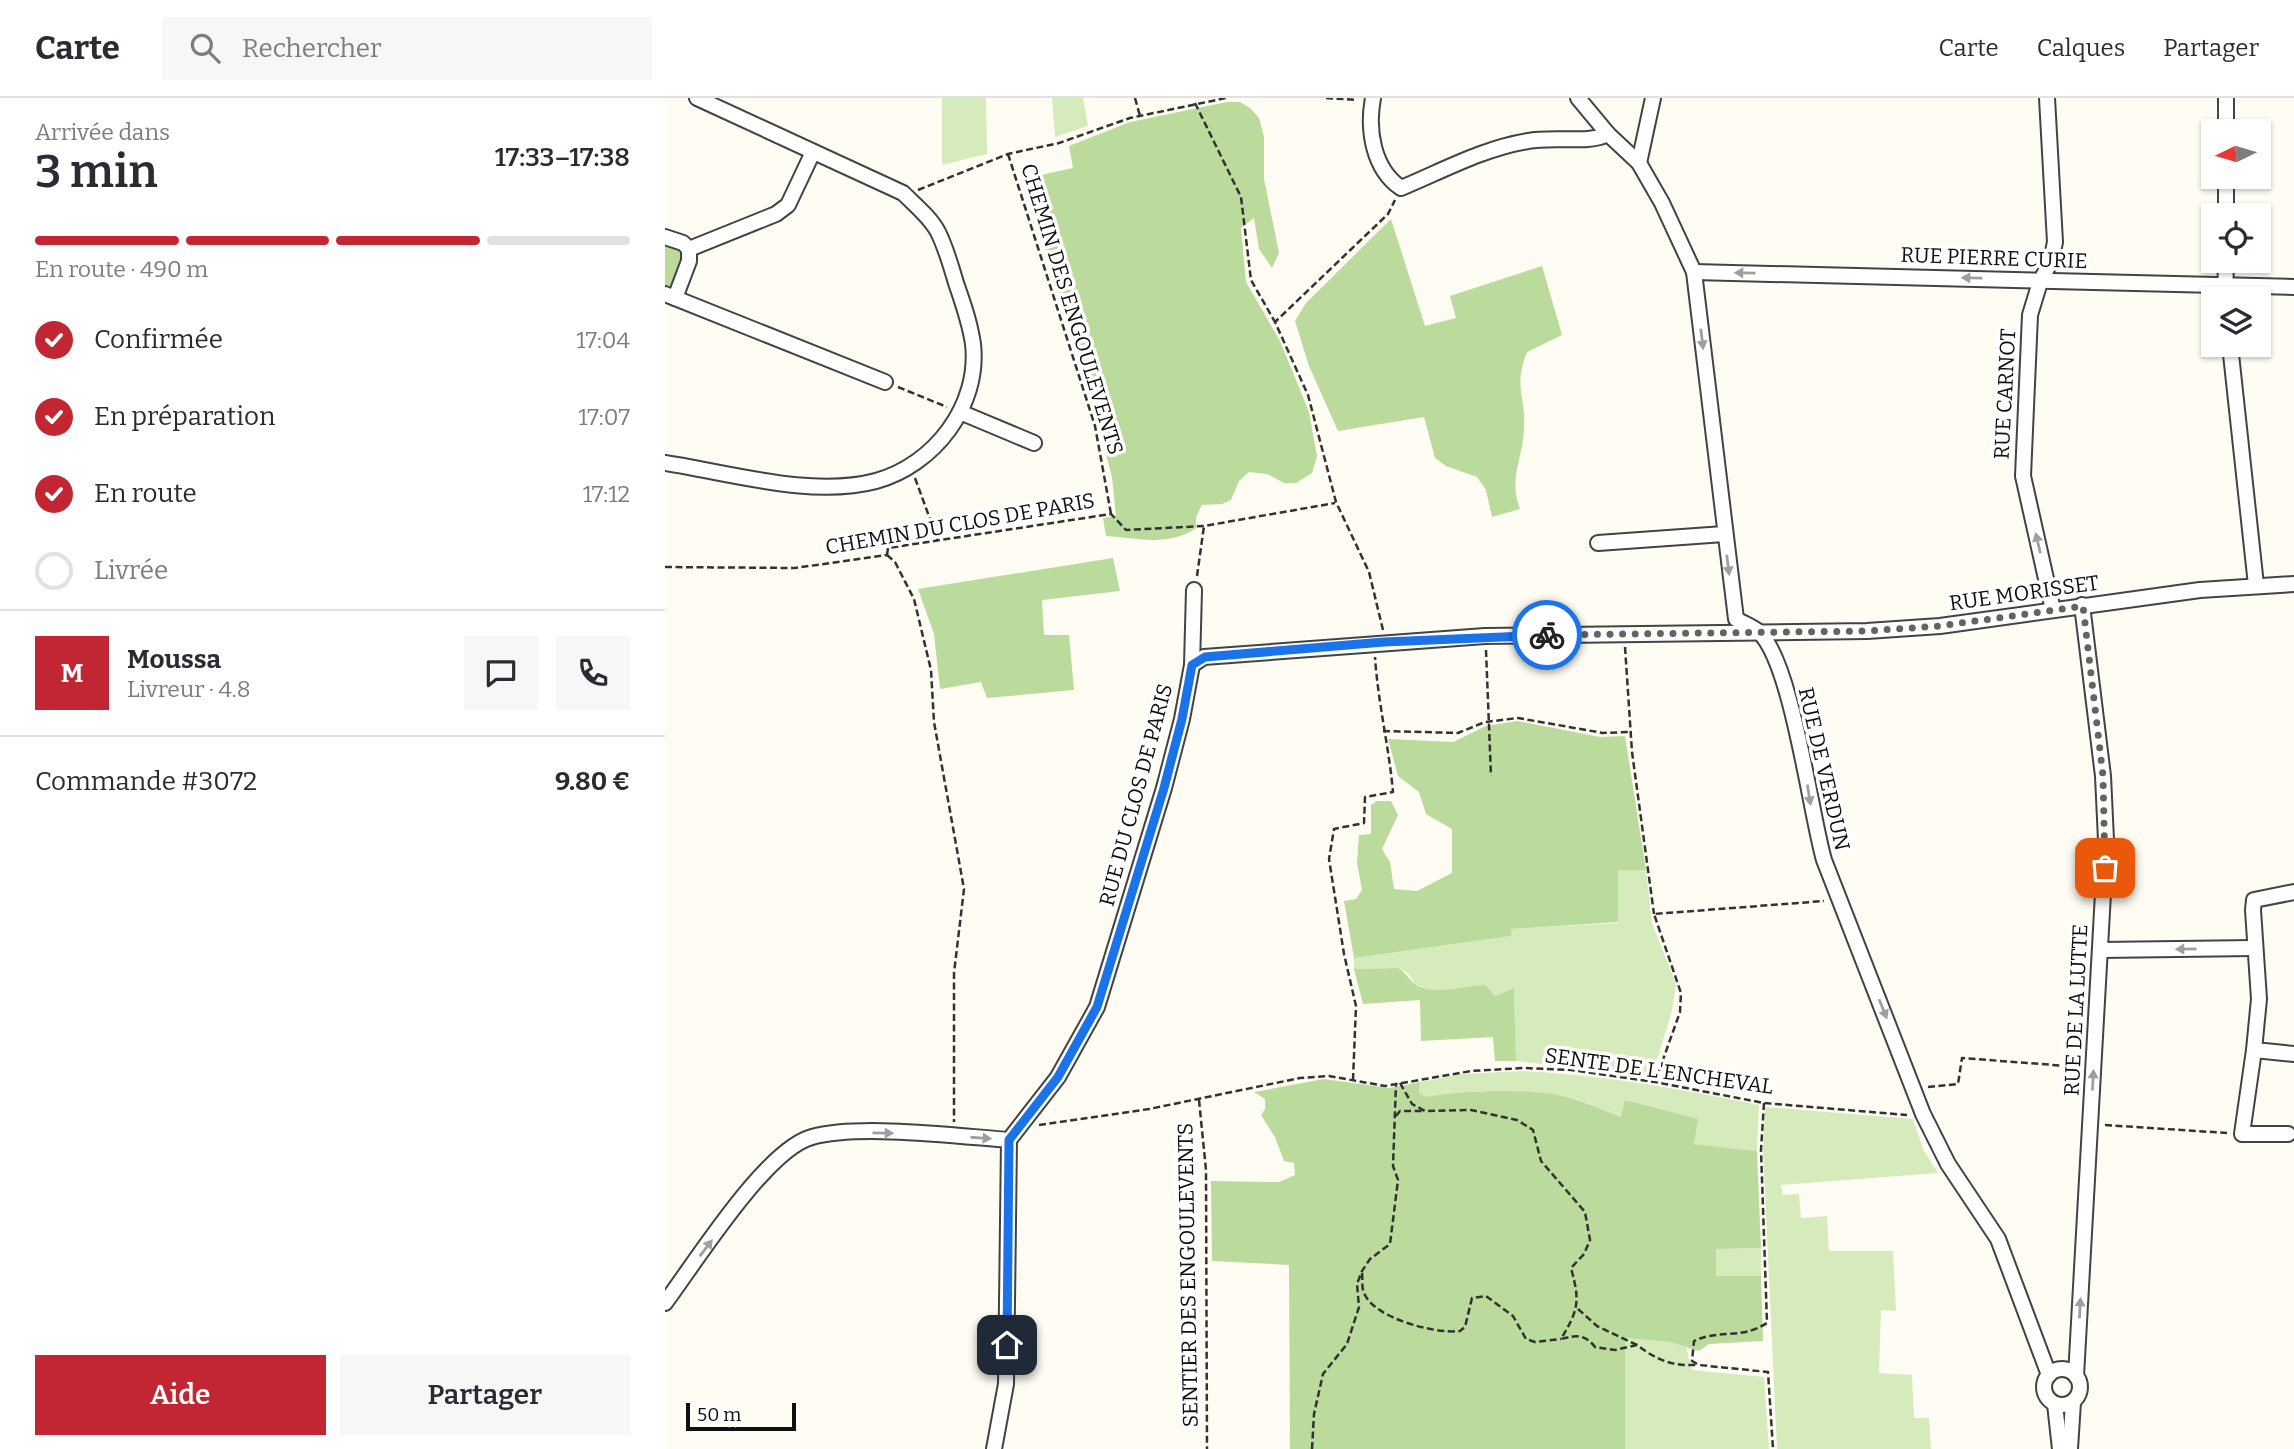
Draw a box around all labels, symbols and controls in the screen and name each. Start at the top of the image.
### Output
search box [162,17,652,80]
text: Carte [35,28,120,68]
icon: search [186,29,224,67]
text: Rechercher [242,33,382,64]
text: Carte [1939,34,1999,62]
text: Calques [2037,34,2125,62]
text: Partager [2163,34,2259,62]
text: Arrivée dans [35,118,170,146]
north arrow [2201,119,2271,189]
map controls [2201,119,2271,357]
text: 17:33–17:38 [495,142,630,173]
text: 3 min [35,144,158,199]
street label: CHEMIN DES ENGOULEVENTS [1015,160,1129,458]
button: locate [2201,203,2271,273]
street label: RUE PIERRE CURIE [1900,242,2088,274]
text: En route · 490 m [35,255,208,283]
one-way arrow [1734,267,1756,279]
one-way arrow [1961,272,1983,284]
button: layers [2201,287,2271,357]
icon: check [35,321,73,359]
text: Confirmée [94,324,223,355]
text: 17:04 [576,326,630,354]
one-way arrow [1697,328,1708,350]
street label: RUE CARNOT [1989,328,2021,460]
icon: check [35,398,73,436]
text: En préparation [94,401,275,432]
text: 17:07 [578,403,630,431]
icon: check [35,475,73,513]
text: En route [94,478,197,509]
text: 17:12 [583,480,630,508]
street label: CHEMIN DU CLOS DE PARIS [823,487,1097,561]
one-way arrow [2032,532,2043,554]
one-way arrow [1723,554,1734,576]
text: Livrée [94,555,168,586]
street label: RUE MORISSET [1948,570,2100,616]
courier [1512,600,1582,670]
icon: bike [1528,616,1566,654]
button: chat [464,636,538,710]
button: phone [556,636,630,710]
text: Moussa [127,644,221,675]
text: M [61,658,83,689]
text: Livreur · 4.8 [127,675,251,703]
street label: RUE DU CLOS DE PARIS [1094,681,1178,909]
street label: RUE DE VERDUN [1793,685,1855,853]
text: Commande #3072 [35,766,257,797]
text: 9.80 € [555,766,630,797]
one-way arrow [1803,784,1814,806]
pin [2075,838,2135,898]
icon: bag [2086,849,2124,887]
street label: RUE DE LA LUTTE [2059,923,2093,1097]
one-way arrow [2175,943,2197,955]
one-way arrow [1877,999,1888,1020]
street label: SENTE DE L'ENCHEVAL [1543,1042,1775,1100]
one-way arrow [2088,1069,2099,1091]
street label: SENTIER DES ENGOULEVENTS [1172,1122,1204,1428]
one-way arrow [872,1128,894,1139]
one-way arrow [971,1132,993,1143]
one-way arrow [699,1239,713,1258]
one-way arrow [2075,1296,2086,1318]
pin [977,1315,1037,1375]
icon: home [988,1326,1026,1364]
button: Aide [35,1355,326,1435]
button: Partager [340,1355,630,1435]
scale bar [686,1400,796,1432]
text: 50 m [697,1403,741,1426]

